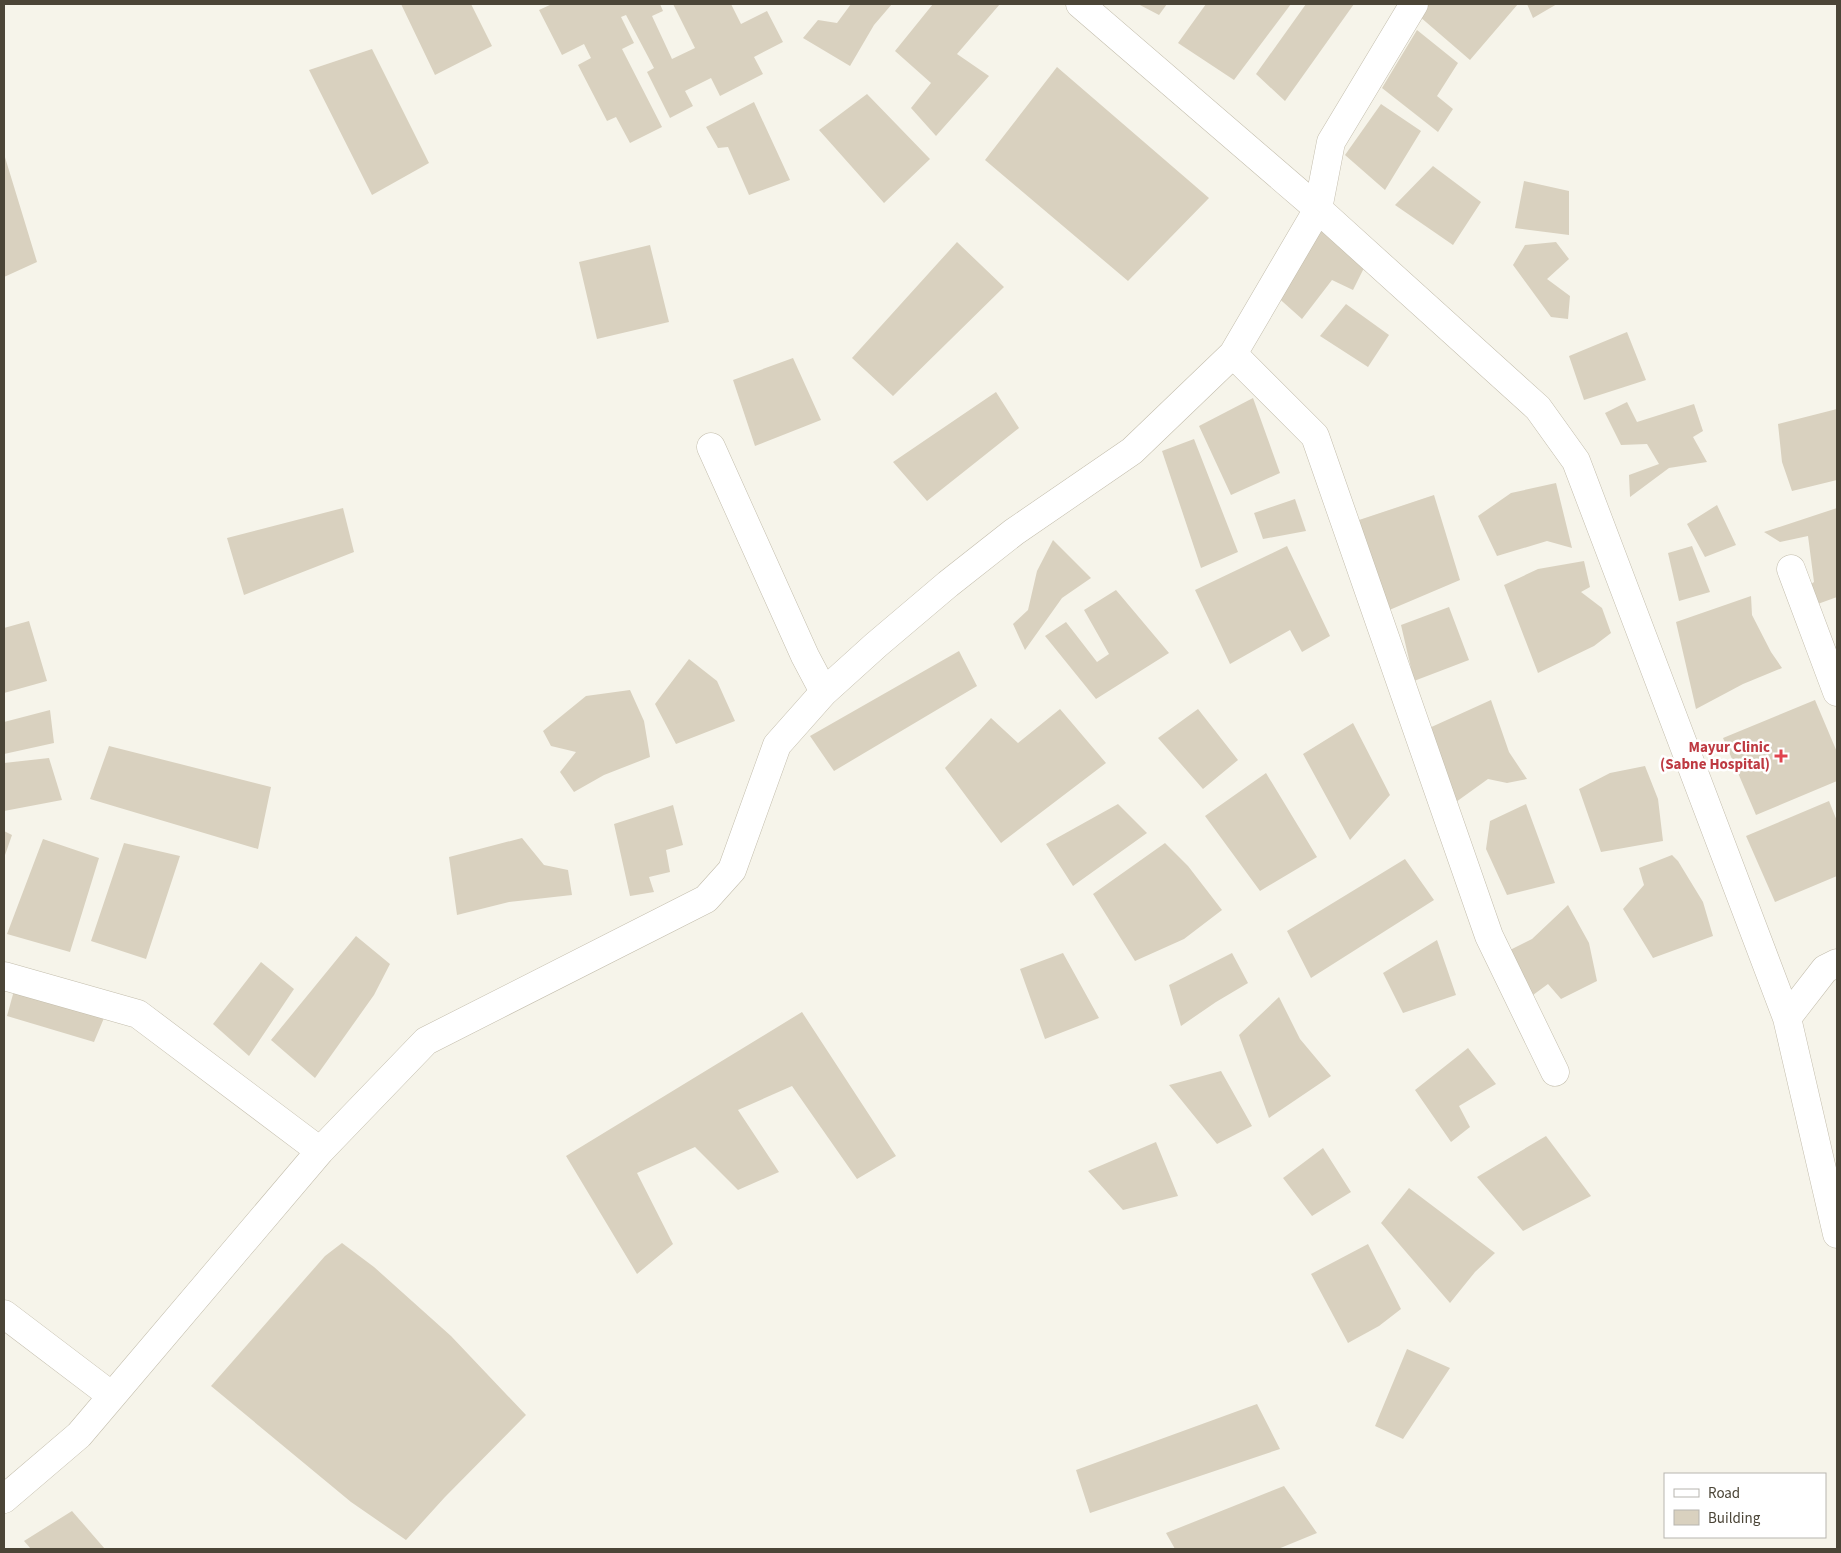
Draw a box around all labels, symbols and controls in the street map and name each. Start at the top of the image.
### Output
place label: Mayur Clinic (Sabne Hospital) [1660,737,1770,775]
marker: Mayur Clinic (Sabne Hospital) [1774,749,1788,763]
legend [1664,1473,1826,1538]
text: Road [1708,1483,1740,1504]
text: Building [1708,1508,1761,1529]

